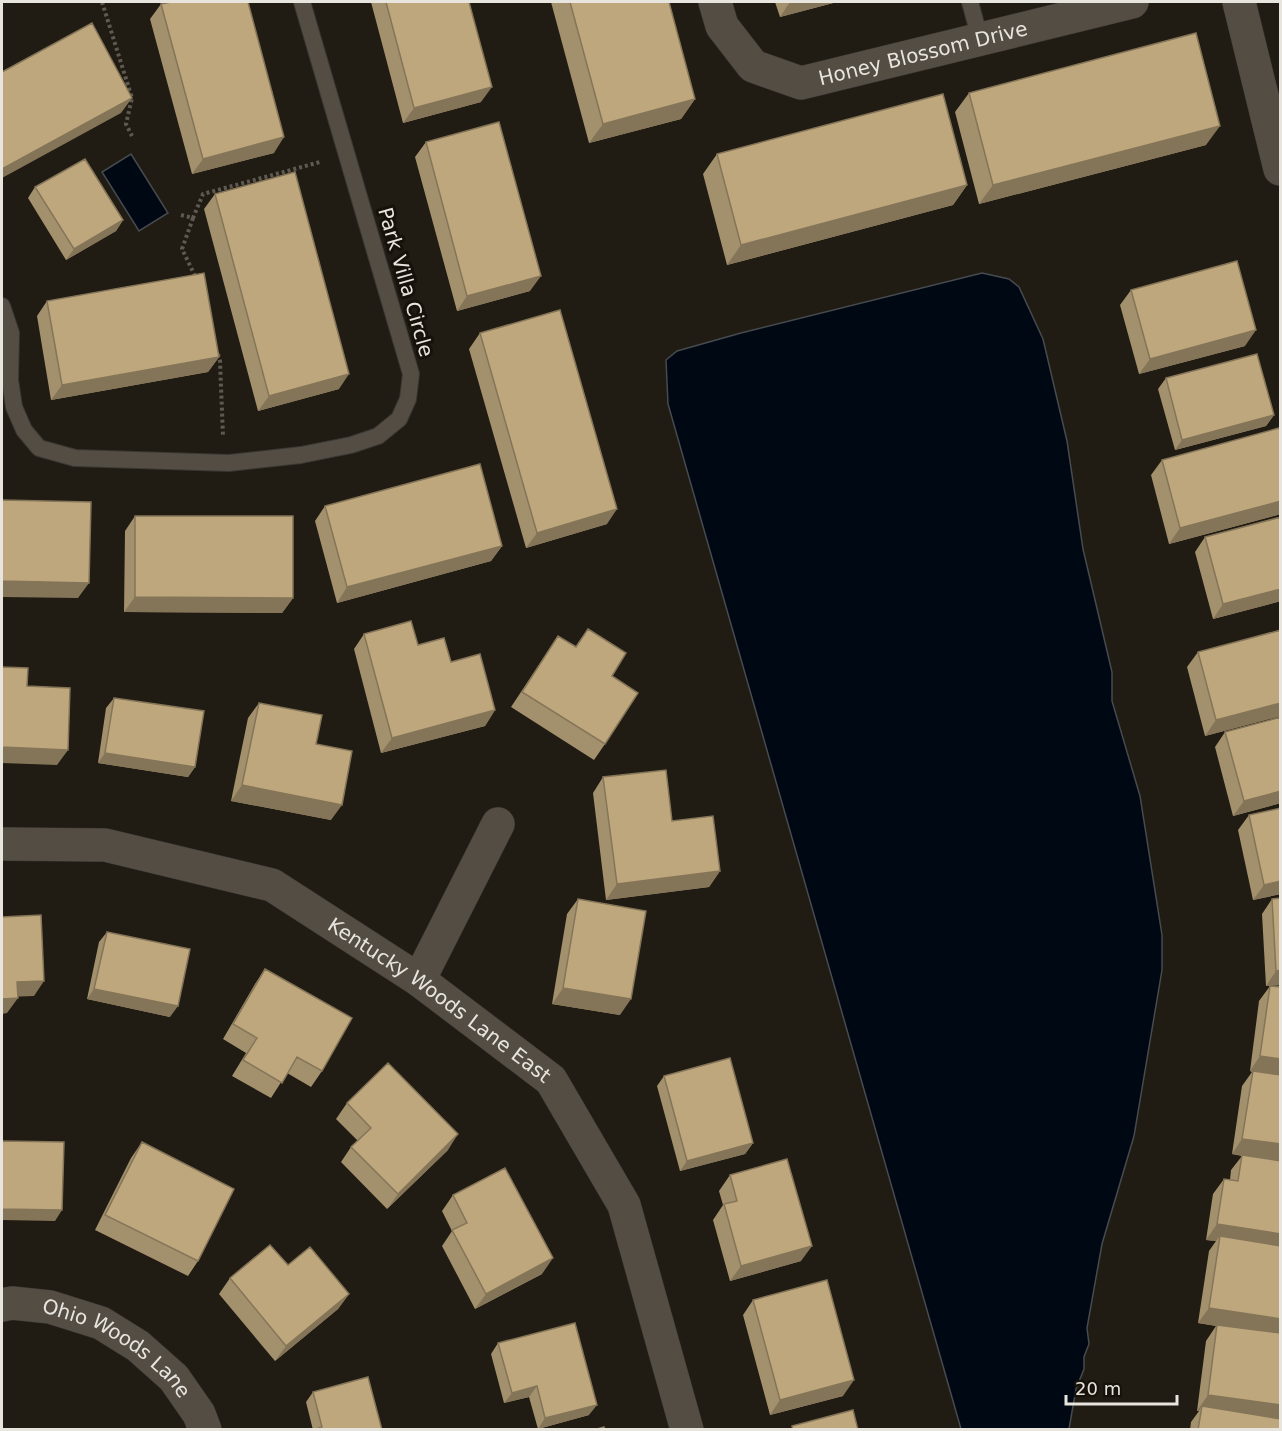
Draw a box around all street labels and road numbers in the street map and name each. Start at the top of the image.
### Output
street label: Honey Blossom Drive [816,16,1030,90]
street label: Park Villa Circle [373,205,439,359]
street label: Kentucky Woods Lane East [324,912,556,1088]
street label: Ohio Woods Lane [40,1293,196,1402]

